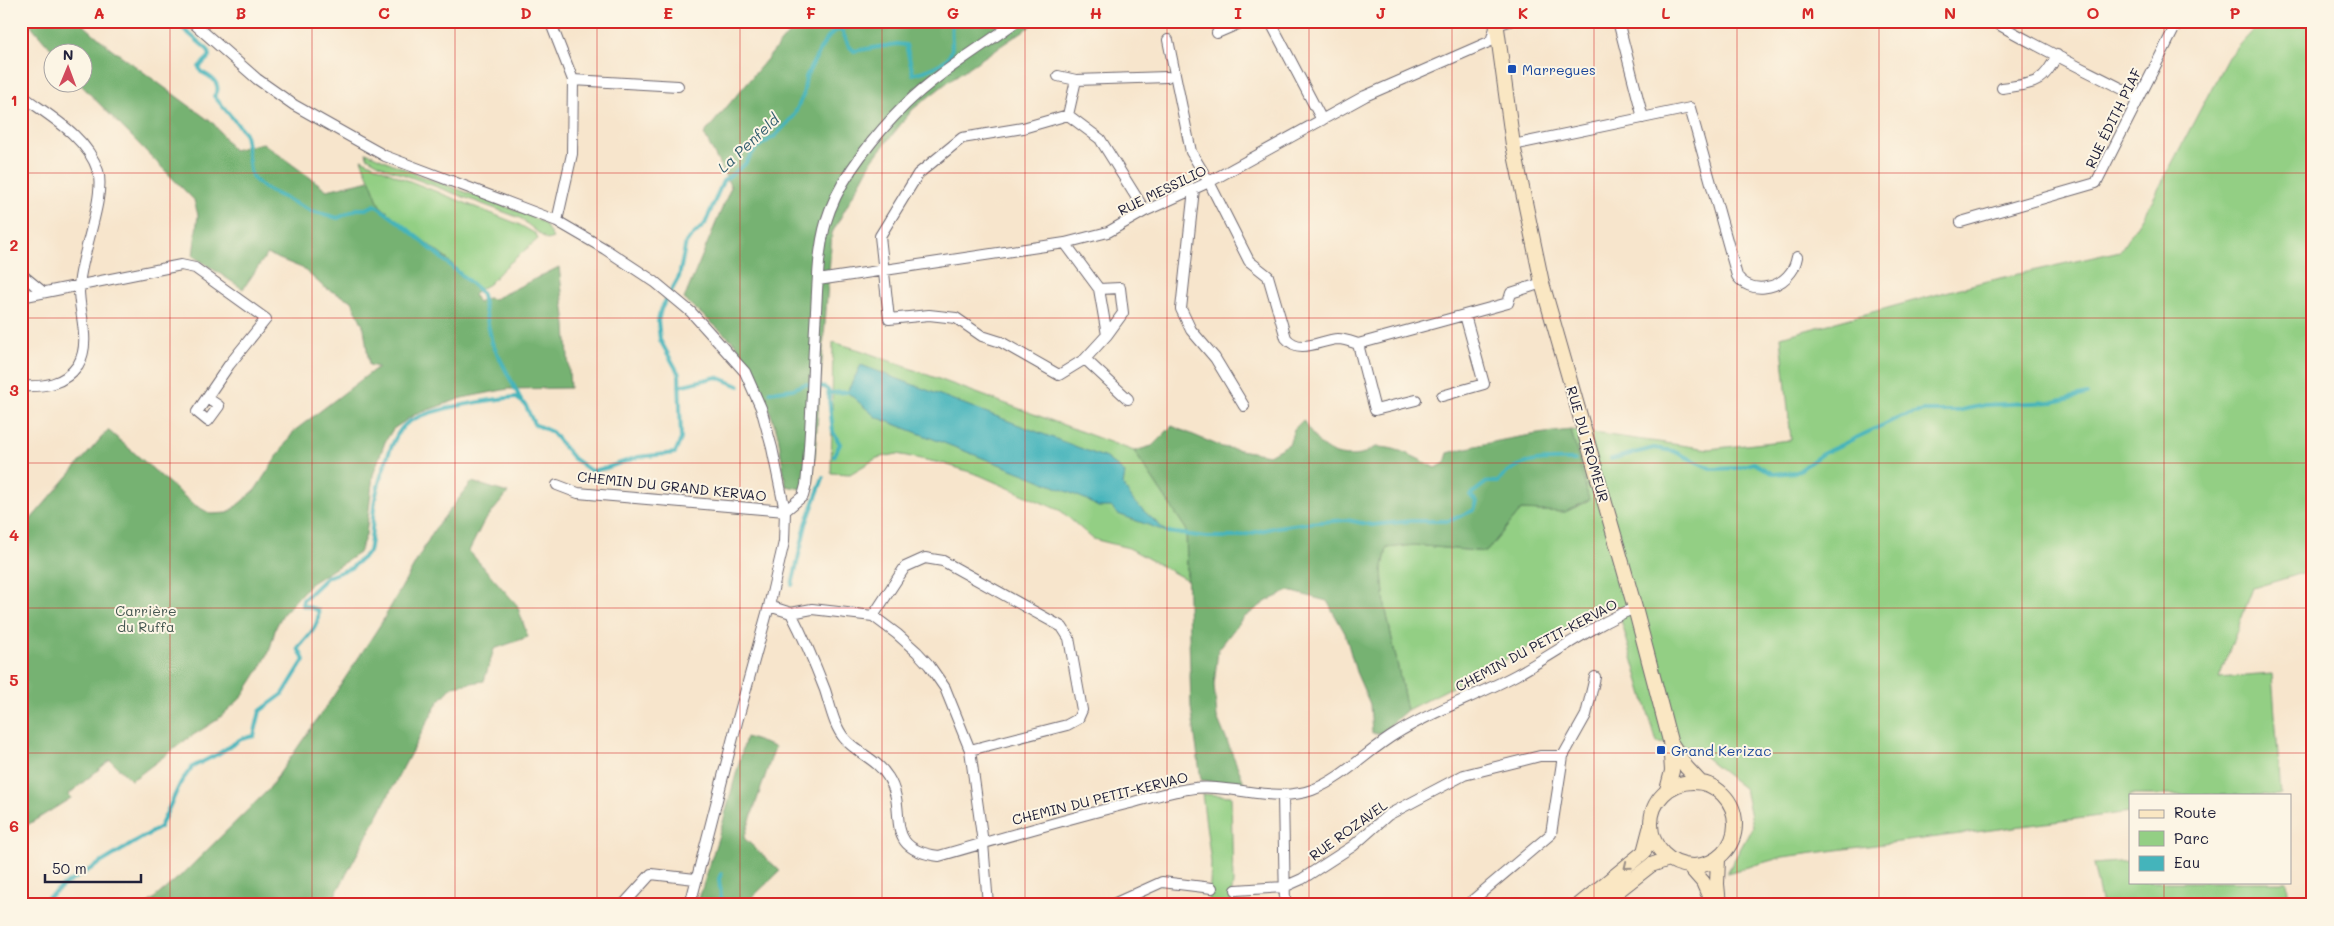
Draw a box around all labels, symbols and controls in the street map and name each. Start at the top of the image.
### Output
text: A [93,2,105,23]
text: B [236,2,246,23]
text: C [378,2,390,23]
text: D [520,2,532,23]
text: E [663,2,673,23]
text: F [806,2,816,23]
text: G [947,2,959,23]
text: H [1090,2,1102,23]
text: I [1234,2,1242,23]
text: J [1376,2,1386,23]
text: K [1518,2,1528,23]
text: L [1661,2,1671,23]
text: M [1802,2,1814,23]
text: N [1944,2,1956,23]
text: O [2087,2,2100,23]
text: P [2230,2,2241,23]
north arrow [42,42,92,92]
text: N [63,45,74,64]
place label: Marregues [1522,60,1596,79]
marker: Marregues [1506,63,1518,75]
street label: RUE ÉDITH PIAF [2081,65,2146,171]
text: 1 [10,89,18,110]
water label: La Penfeld [713,108,784,177]
street label: RUE MESSILIO [1114,160,1210,220]
text: 2 [10,234,19,255]
text: 3 [9,379,19,400]
street label: RUE DU TROMEUR [1562,384,1614,504]
street label: CHEMIN DU GRAND KERVAO [576,467,768,505]
text: 4 [9,524,19,545]
street label: CHEMIN DU PETIT-KERVAO [1452,594,1620,696]
park label: Carrière du Ruffa [115,601,177,636]
text: 5 [9,669,19,690]
place label: Grand Kerizac [1671,741,1771,760]
marker: Grand Kerizac [1655,744,1667,756]
street label: CHEMIN DU PETIT-KERVAO [1010,767,1190,829]
legend [2129,794,2292,884]
street label: RUE ROZAVEL [1305,795,1391,865]
text: Route [2174,802,2217,822]
text: 6 [9,815,19,836]
text: Parc [2174,828,2209,848]
scale bar [45,851,141,883]
text: Eau [2174,852,2200,872]
text: 50 m [52,858,87,878]
one-way arrow [1624,860,1633,869]

